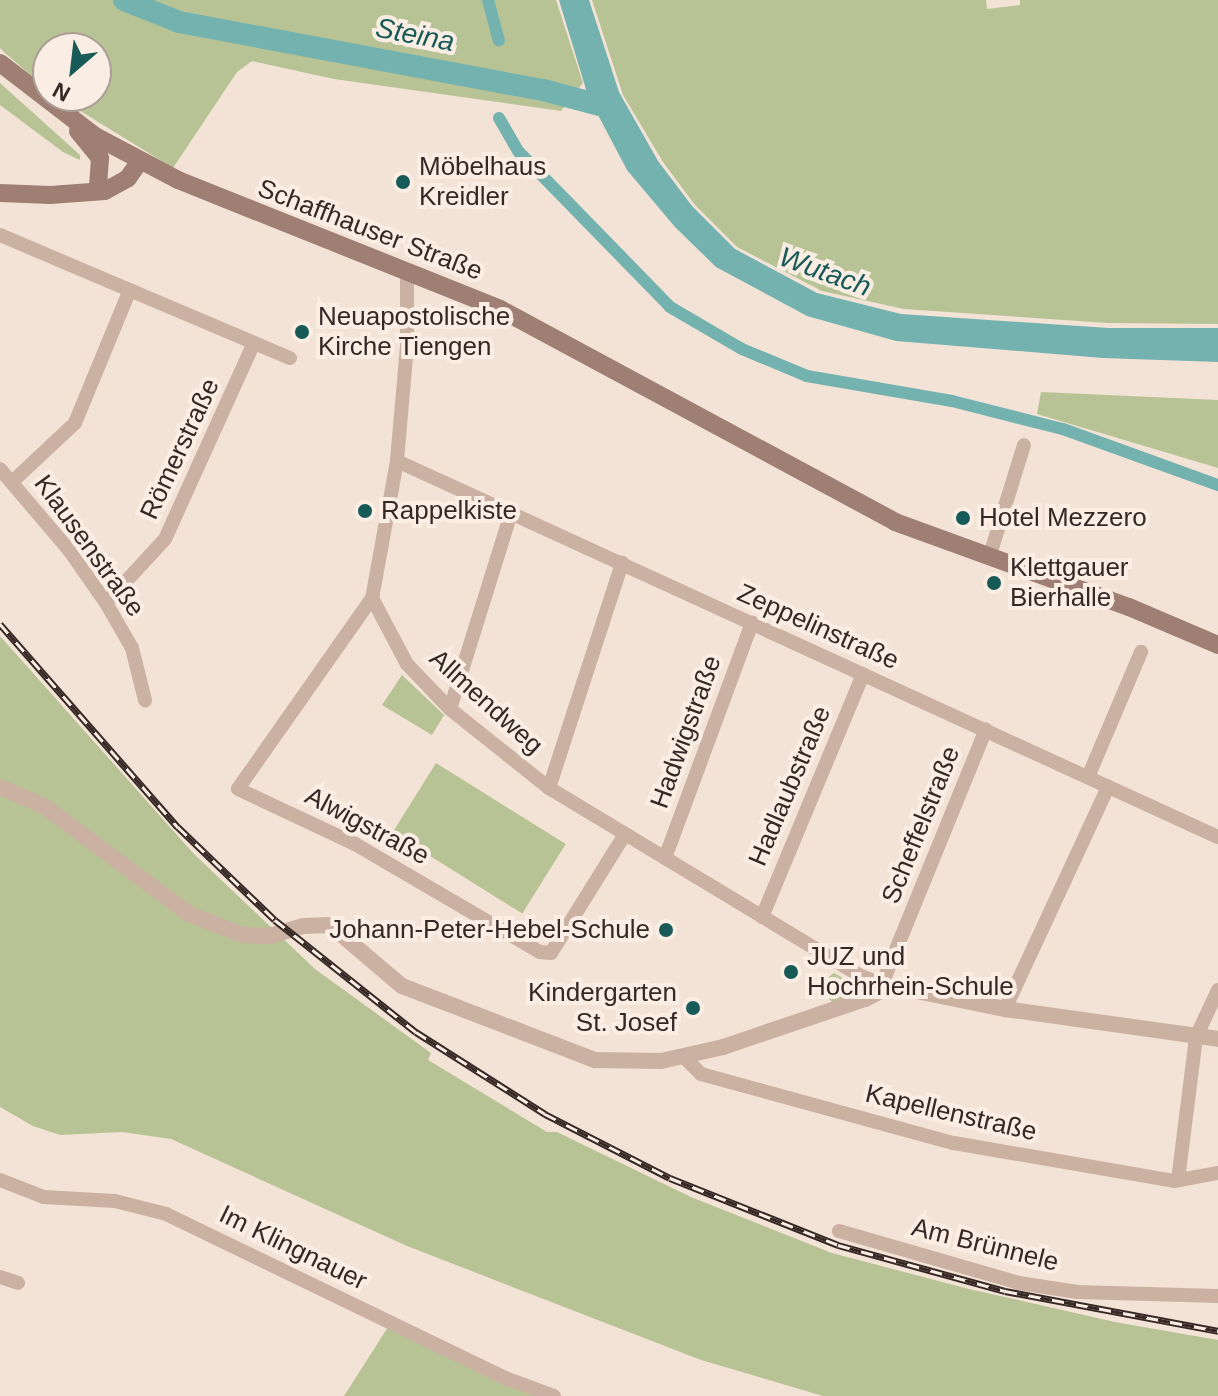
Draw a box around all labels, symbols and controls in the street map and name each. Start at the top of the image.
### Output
water label: Steina [373,11,457,59]
north arrow [32,32,112,112]
text: N [49,77,74,107]
place label: Möbelhaus Kreidler [419,151,546,212]
street label: Schaffhauser Straße [253,173,487,287]
marker: Möbelhaus Kreidler [394,173,412,191]
water label: Wutach [775,240,875,304]
place label: Neuapostolische Kirche Tiengen [318,301,510,362]
marker: Neuapostolische Kirche Tiengen [293,323,311,341]
street label: Römerstraße [134,374,226,524]
street label: Klausenstraße [27,469,151,623]
place label: Rappelkiste [381,495,517,527]
marker: Rappelkiste [356,502,374,520]
place label: Hotel Mezzero [979,502,1147,534]
marker: Hotel Mezzero [954,509,972,527]
place label: Klettgauer Bierhalle [1010,552,1129,614]
marker: Klettgauer Bierhalle [985,574,1003,592]
street label: Zeppelinstraße [732,577,904,677]
street label: Allmendweg [423,643,549,761]
street label: Hadwigstraße [644,651,728,813]
street label: Hadlaubstraße [742,701,838,871]
street label: Scheffelstraße [875,742,967,908]
street label: Alwigstraße [300,780,434,872]
place label: Johann-Peter-Hebel-Schule [329,914,650,946]
marker: Johann-Peter-Hebel-Schule [657,921,675,939]
place label: JUZ und Hochrhein-Schule [807,941,1014,1002]
marker: JUZ und Hochrhein-Schule [782,963,800,981]
place label: Kindergarten St. Josef [528,977,677,1038]
marker: Kindergarten St. Josef [684,999,702,1017]
street label: Kapellenstraße [862,1078,1040,1148]
street label: Im Klingnauer [214,1199,372,1297]
street label: Am Brünnele [908,1212,1062,1278]

